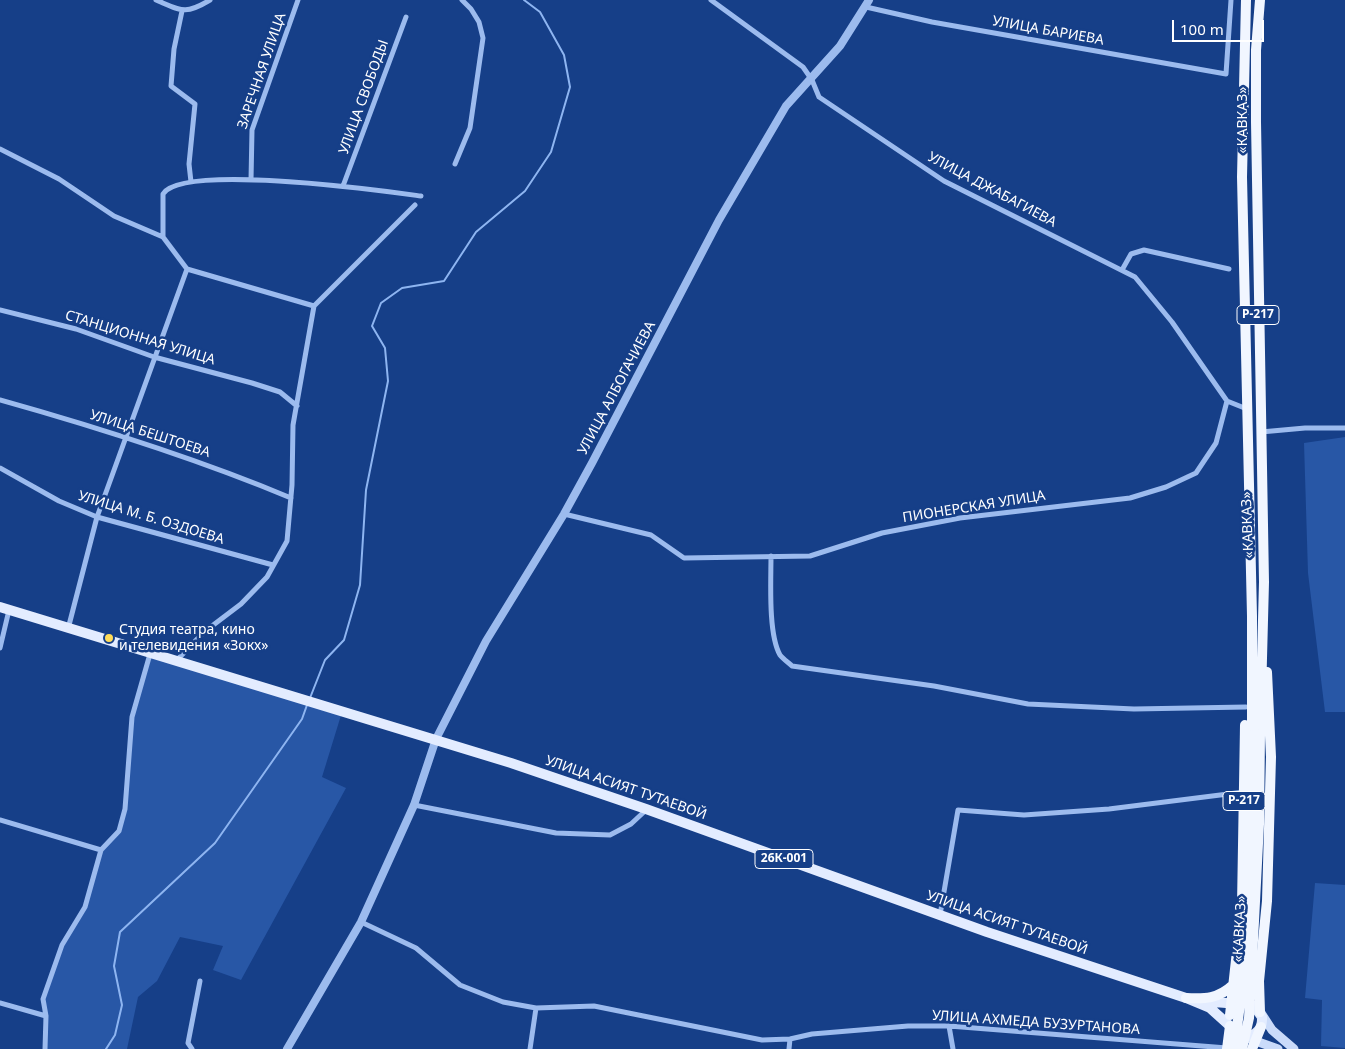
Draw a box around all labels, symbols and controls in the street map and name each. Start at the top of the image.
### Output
scale bar [1175,10,1268,42]
street label: ЗАРЕЧНАЯ УЛИЦА [234,11,290,131]
street label: УЛИЦА БАРИЕВА [991,13,1105,49]
text: 100 m [1180,19,1224,39]
street label: УЛИЦА СВОБОДЫ [335,37,393,157]
street label: «КАВКАЗ» [1235,87,1251,153]
street label: УЛИЦА ДЖАБАГИЕВА [925,149,1059,231]
road number: Р-217 [1237,306,1279,324]
street label: СТАНЦИОННАЯ УЛИЦА [63,307,217,369]
street label: УЛИЦА АЛБОГАЧИЕВА [575,318,659,458]
street label: УЛИЦА БЕШТОЕВА [88,407,212,461]
street label: ПИОНЕРСКАЯ УЛИЦА [901,487,1047,527]
street label: УЛИЦА М. Б. ОЗДОЕВА [76,488,226,548]
street label: «КАВКАЗ» [1238,491,1258,559]
place label: Студия театра, кино и телевидения «Зокх» [119,622,268,654]
marker: Студия театра, кино и телевидения «Зокх» [103,632,115,644]
street label: УЛИЦА АСИЯТ ТУТАЕВОЙ [543,752,709,824]
road number: Р-217 [1223,791,1265,810]
road number: 26К-001 [755,850,813,869]
street label: УЛИЦА АСИЯТ ТУТАЕВОЙ [924,887,1090,959]
street label: «КАВКАЗ» [1230,895,1250,963]
street label: УЛИЦА АХМЕДА БУЗУРТАНОВА [932,1007,1140,1039]

